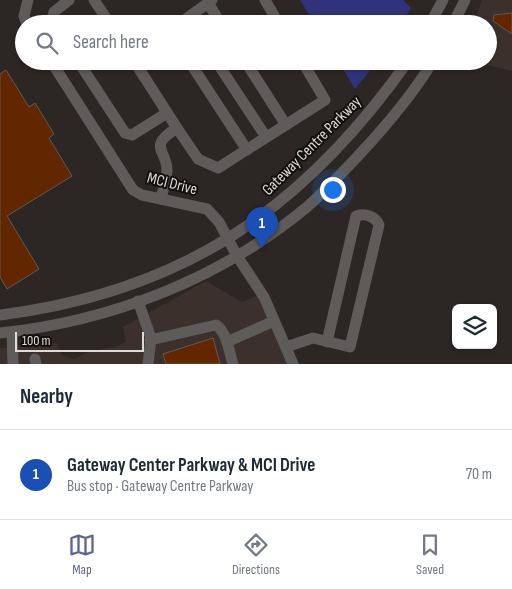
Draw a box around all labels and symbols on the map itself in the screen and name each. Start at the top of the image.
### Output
street label: Gateway Centre Parkway [258,92,366,200]
street label: MCI Drive [145,169,199,199]
your location [320,177,346,203]
pin: 1 [246,207,278,248]
scale bar [15,329,144,352]

